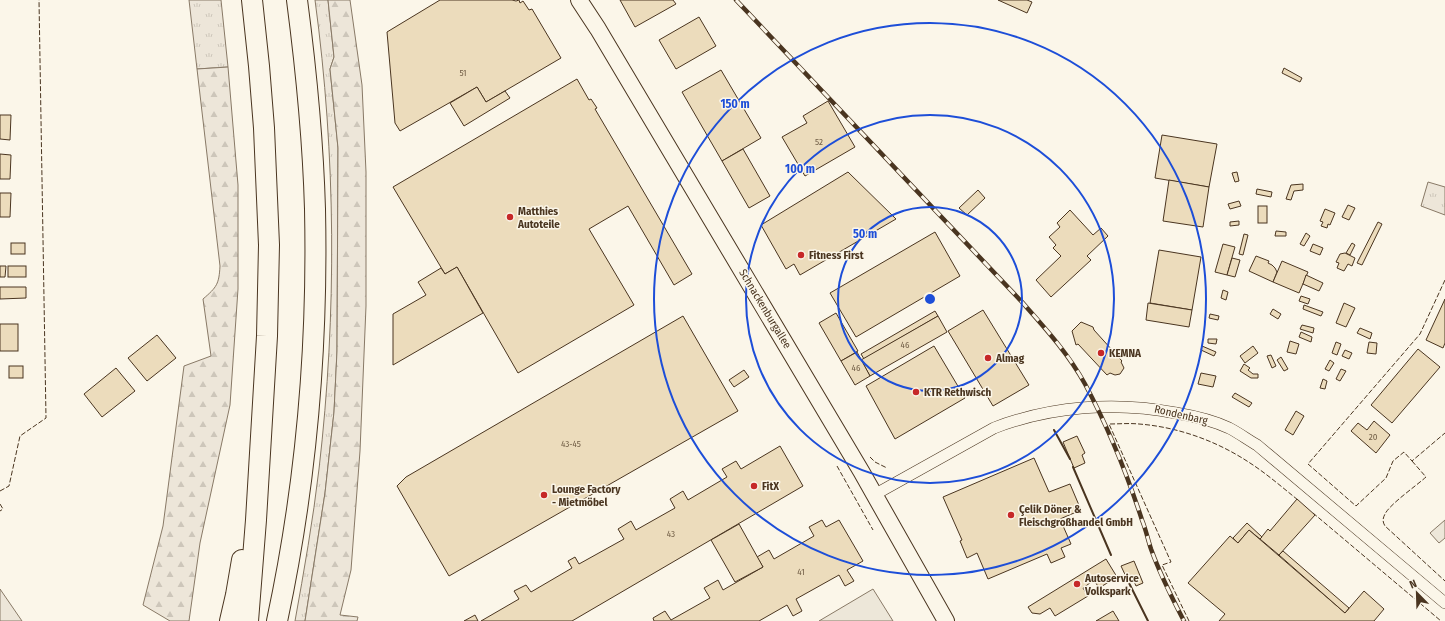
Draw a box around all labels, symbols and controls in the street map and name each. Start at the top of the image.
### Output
house number: 51 [459,68,467,78]
text: 150 m [720,97,750,111]
house number: 52 [815,137,823,147]
text: 100 m [785,162,815,176]
place label: Matthies Autoteile [517,205,560,231]
marker: Matthies Autoteile [505,212,515,222]
text: 50 m [853,227,877,241]
place label: Fitness First [809,249,864,262]
marker: Fitness First [796,250,806,260]
street label: Schnackenburgallee [736,267,794,351]
centre of rings [923,292,937,306]
house number: 46 [901,340,910,350]
place label: KEMNA [1109,347,1142,360]
marker: KEMNA [1096,348,1106,358]
place label: Almag [995,352,1025,365]
marker: Almag [983,353,993,363]
house number: 46 [852,363,861,373]
place label: KTR Rethwisch [924,386,992,399]
marker: KTR Rethwisch [911,387,921,397]
street label: Rondenbarg [1153,403,1210,428]
house number: 20 [1369,432,1378,442]
house number: 43-45 [561,439,581,449]
place label: FitX [762,480,779,493]
marker: FitX [749,481,759,491]
place label: Lounge Factory - Mietmöbel [552,483,621,509]
marker: Lounge Factory - Mietmöbel [539,490,549,500]
place label: Çelik Döner & Fleischgroßhandel GmbH [1019,503,1133,529]
marker: Çelik Döner & Fleischgroßhandel GmbH [1006,510,1016,520]
house number: 43 [667,529,675,539]
house number: 41 [797,567,805,577]
place label: Autoservice Volkspark [1084,572,1139,598]
north arrow [1397,573,1437,613]
text: N [1408,577,1419,592]
marker: Autoservice Volkspark [1072,579,1082,589]

